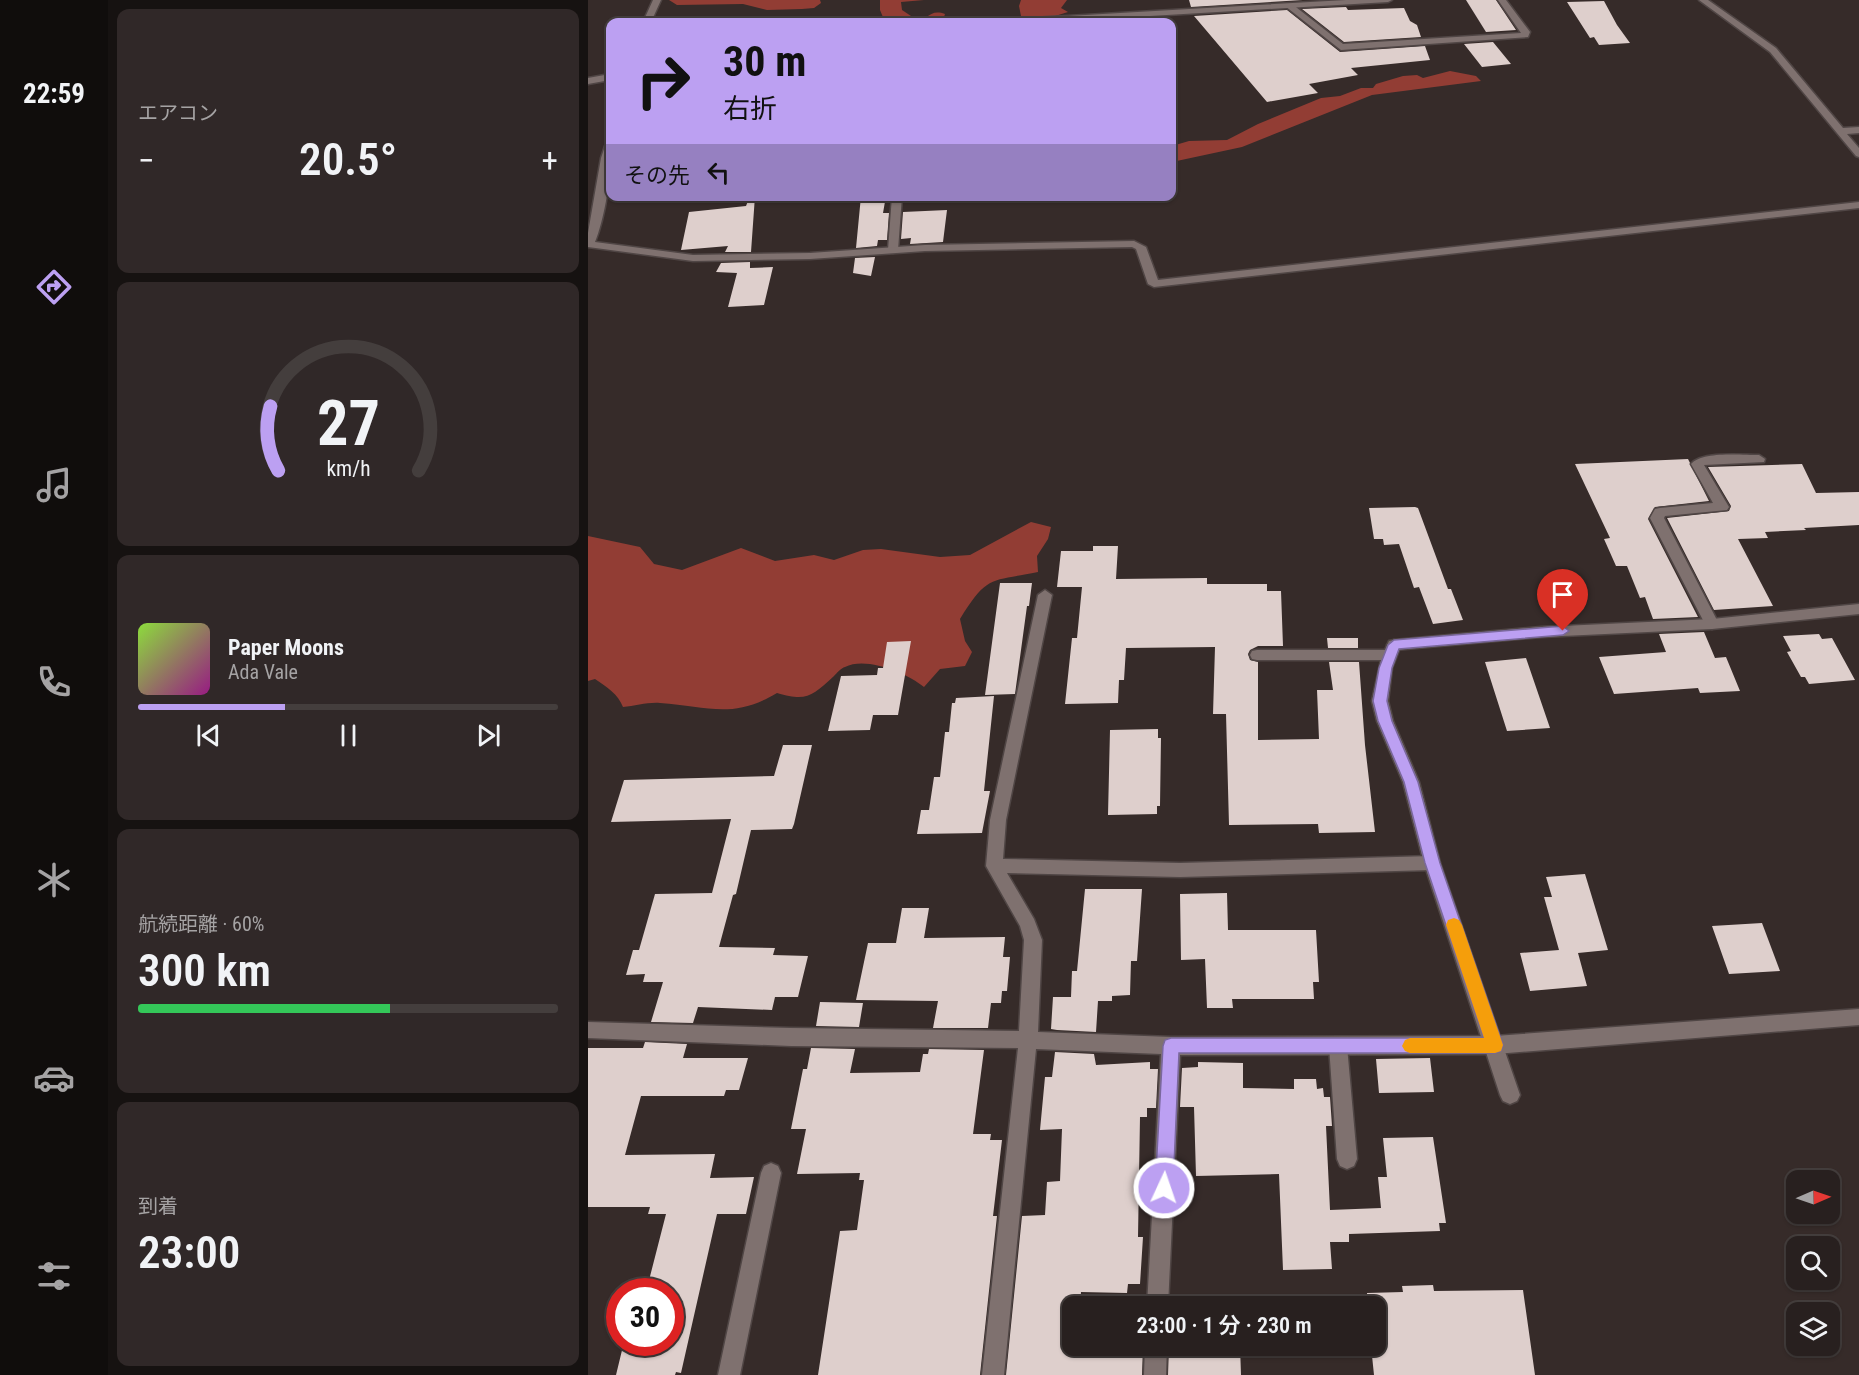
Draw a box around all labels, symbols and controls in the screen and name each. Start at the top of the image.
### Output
text: 30 m [723,37,806,86]
icon: right [624,42,702,120]
text: 22:59 [23,78,85,110]
text: 右折 [723,93,777,125]
text: エアコン [138,101,218,125]
text: 20.5° [299,133,397,186]
text: − [138,141,155,180]
text: + [542,141,558,180]
icon: left [702,156,735,189]
text: その先 [624,163,690,188]
icon: directions [33,266,75,308]
text: 27 [316,387,380,460]
text: km/h [326,457,370,482]
icon: music [33,464,75,506]
pin [1537,569,1588,631]
icon: arrive [1546,578,1579,611]
text: Paper Moons [228,635,344,660]
text: Ada Vale [228,660,298,684]
icon: phone [33,661,75,703]
icon: previous [192,719,225,752]
icon: pause [332,719,365,752]
icon: next [472,719,505,752]
icon: climate [33,859,75,901]
text: 航続距離 · 60% [138,912,264,936]
text: 300 km [138,944,271,997]
icon: car [33,1057,75,1099]
position arrow [1132,1156,1196,1220]
north arrow [1786,1170,1840,1224]
map controls [1786,1170,1840,1356]
text: 到着 [138,1194,178,1218]
text: 23:00 [138,1226,240,1279]
button: search [1786,1236,1840,1290]
icon: filters [33,1255,75,1297]
speed limit sign: 30 [606,1278,684,1356]
button: layers [1786,1302,1840,1356]
text: 23:00 · 1 分 · 230 m [1136,1313,1312,1338]

